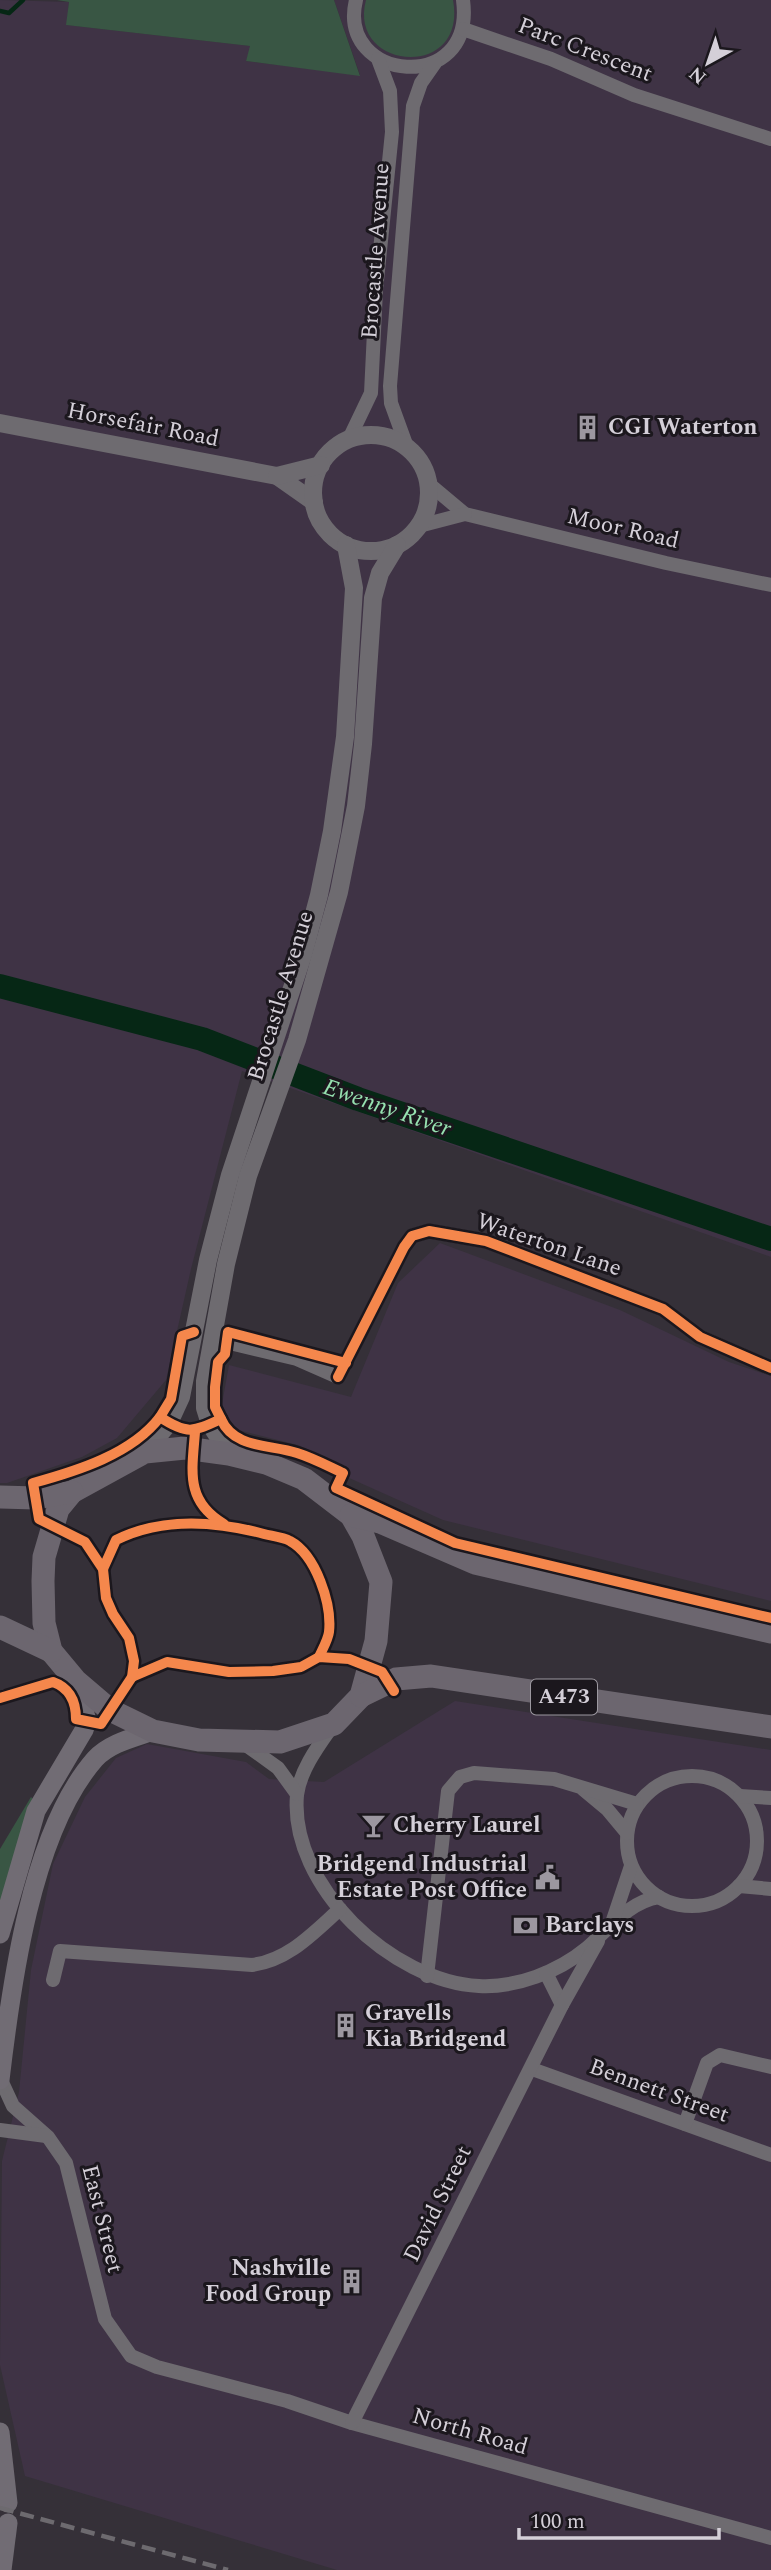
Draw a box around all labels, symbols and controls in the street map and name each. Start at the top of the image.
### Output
street label: Parc Crescent [512,8,658,92]
north arrow [673,28,743,98]
text: N [683,59,713,91]
street label: Brocastle Avenue [352,162,400,340]
street label: Horsefair Road [64,393,222,457]
place label: CGI Waterton [608,410,758,445]
building icon: CGI Waterton [574,413,602,441]
street label: Moor Road [564,499,682,559]
street label: Brocastle Avenue [238,906,324,1086]
water label: Ewenny River [318,1069,457,1147]
street label: Waterton Lane [472,1204,626,1286]
road number: A473 [531,1680,597,1714]
place label: Cherry Laurel [393,1808,541,1843]
bar icon: Cherry Laurel [359,1811,387,1839]
place label: Bridgend Industrial Estate Post Office [316,1847,527,1908]
public building icon: Bridgend Industrial Estate Post Office [533,1863,561,1891]
place label: Barclays [545,1908,634,1943]
bank icon: Barclays [511,1911,539,1939]
place label: Gravells Kia Bridgend [365,1996,506,2057]
building icon: Gravells Kia Bridgend [331,2012,359,2040]
street label: Bennett Street [584,2049,734,2133]
street label: David Street [395,2140,481,2268]
street label: East Street [72,2161,132,2277]
place label: Nashville Food Group [205,2251,331,2312]
building icon: Nashville Food Group [337,2267,365,2295]
street label: North Road [408,2399,532,2465]
scale bar [519,2496,718,2540]
text: 100 m [530,2506,585,2538]

